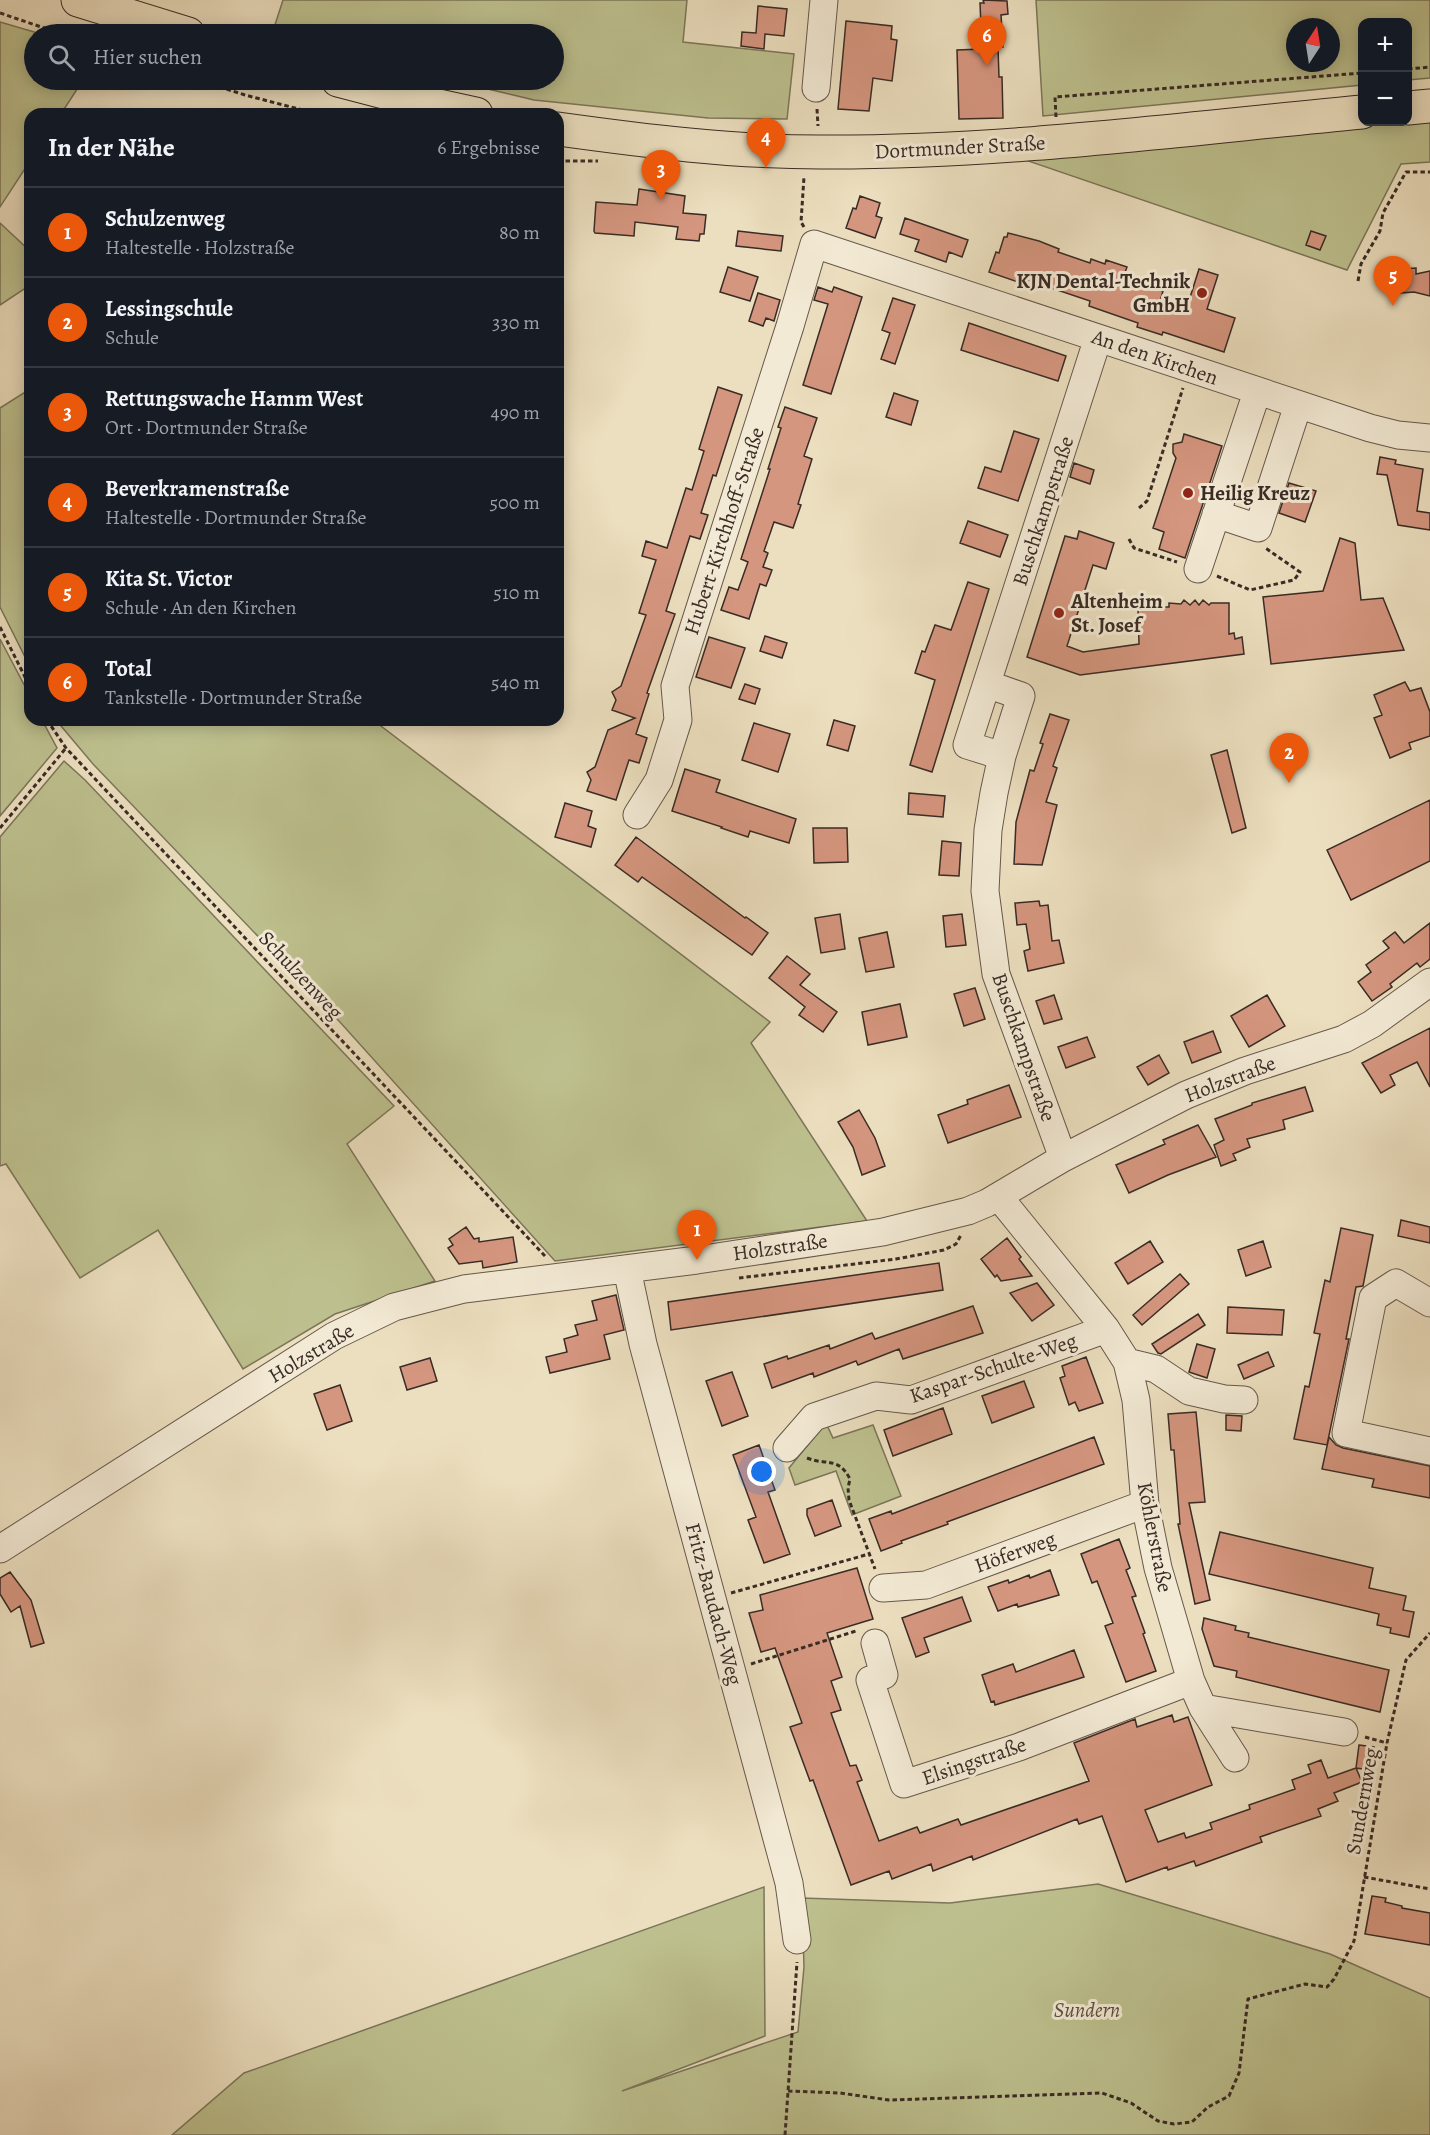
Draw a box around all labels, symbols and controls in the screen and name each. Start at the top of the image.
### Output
pin: 6 [968,16,1006,66]
north arrow [1286,18,1340,72]
map controls [1358,18,1412,126]
button: + [1358,18,1412,72]
search box [24,24,564,90]
icon: search [45,41,78,74]
text: Hier suchen [93,42,202,72]
button: − [1358,72,1412,126]
pin: 4 [746,118,786,168]
street label: Dortmunder Straße [874,129,1046,165]
text: In der Nähe [48,130,175,165]
text: 6 Ergebnisse [437,134,540,161]
pin: 3 [642,150,680,200]
text: Schulzenweg [105,204,225,234]
text: 1 [64,219,71,246]
text: 80 m [499,219,540,246]
text: Haltestelle · Holzstraße [105,234,295,261]
pin: 5 [1374,256,1412,306]
place label: KJN Dental-Technik GmbH [1016,267,1190,319]
marker: KJN Dental-Technik GmbH [1195,286,1209,300]
text: Lessingschule [105,294,233,324]
text: 2 [63,309,72,336]
text: 330 m [492,309,540,336]
street label: An den Kirchen [1087,322,1222,392]
text: Schule [105,324,159,351]
text: Rettungswache Hamm West [105,384,363,414]
text: 3 [63,399,72,426]
text: 490 m [491,399,540,426]
text: Ort · Dortmunder Straße [105,414,308,441]
street label: Hubert-Kirchhoff-Straße [677,423,771,639]
street label: Buschkampstraße [1006,433,1080,589]
text: Beverkramenstraße [105,474,290,504]
place label: Heilig Kreuz [1200,479,1310,507]
marker: Heilig Kreuz [1181,486,1195,500]
text: 4 [63,489,72,516]
text: 500 m [489,489,540,516]
text: Haltestelle · Dortmunder Straße [105,504,366,531]
text: Kita St. Victor [105,564,232,594]
text: 5 [63,579,72,606]
text: 510 m [493,579,540,606]
place label: Altenheim St. Josef [1070,587,1163,639]
text: Schule · An den Kirchen [105,594,296,621]
marker: Altenheim St. Josef [1052,606,1066,620]
text: Total [105,654,152,684]
text: 6 [63,669,72,696]
text: 540 m [491,669,540,696]
text: Tankstelle · Dortmunder Straße [105,684,362,711]
pin: 2 [1270,734,1308,783]
street label: Schulzenweg [253,925,350,1026]
street label: Buschkampstraße [985,969,1063,1125]
street label: Holzstraße [1180,1049,1280,1109]
pin: 1 [678,1210,716,1260]
street label: Holzstraße [731,1226,829,1268]
street label: Holzstraße [263,1316,359,1390]
street label: Kaspar-Schulte-Weg [906,1326,1081,1410]
your location [747,1457,776,1486]
street label: Köhlerstraße [1131,1480,1179,1594]
street label: Fritz-Baudach-Weg [679,1520,749,1689]
street label: Höferweg [971,1524,1060,1580]
street label: Elsingstraße [918,1730,1030,1792]
street label: Sundernweg [1339,1745,1385,1857]
park label: Sundern [1054,1996,1120,2024]

